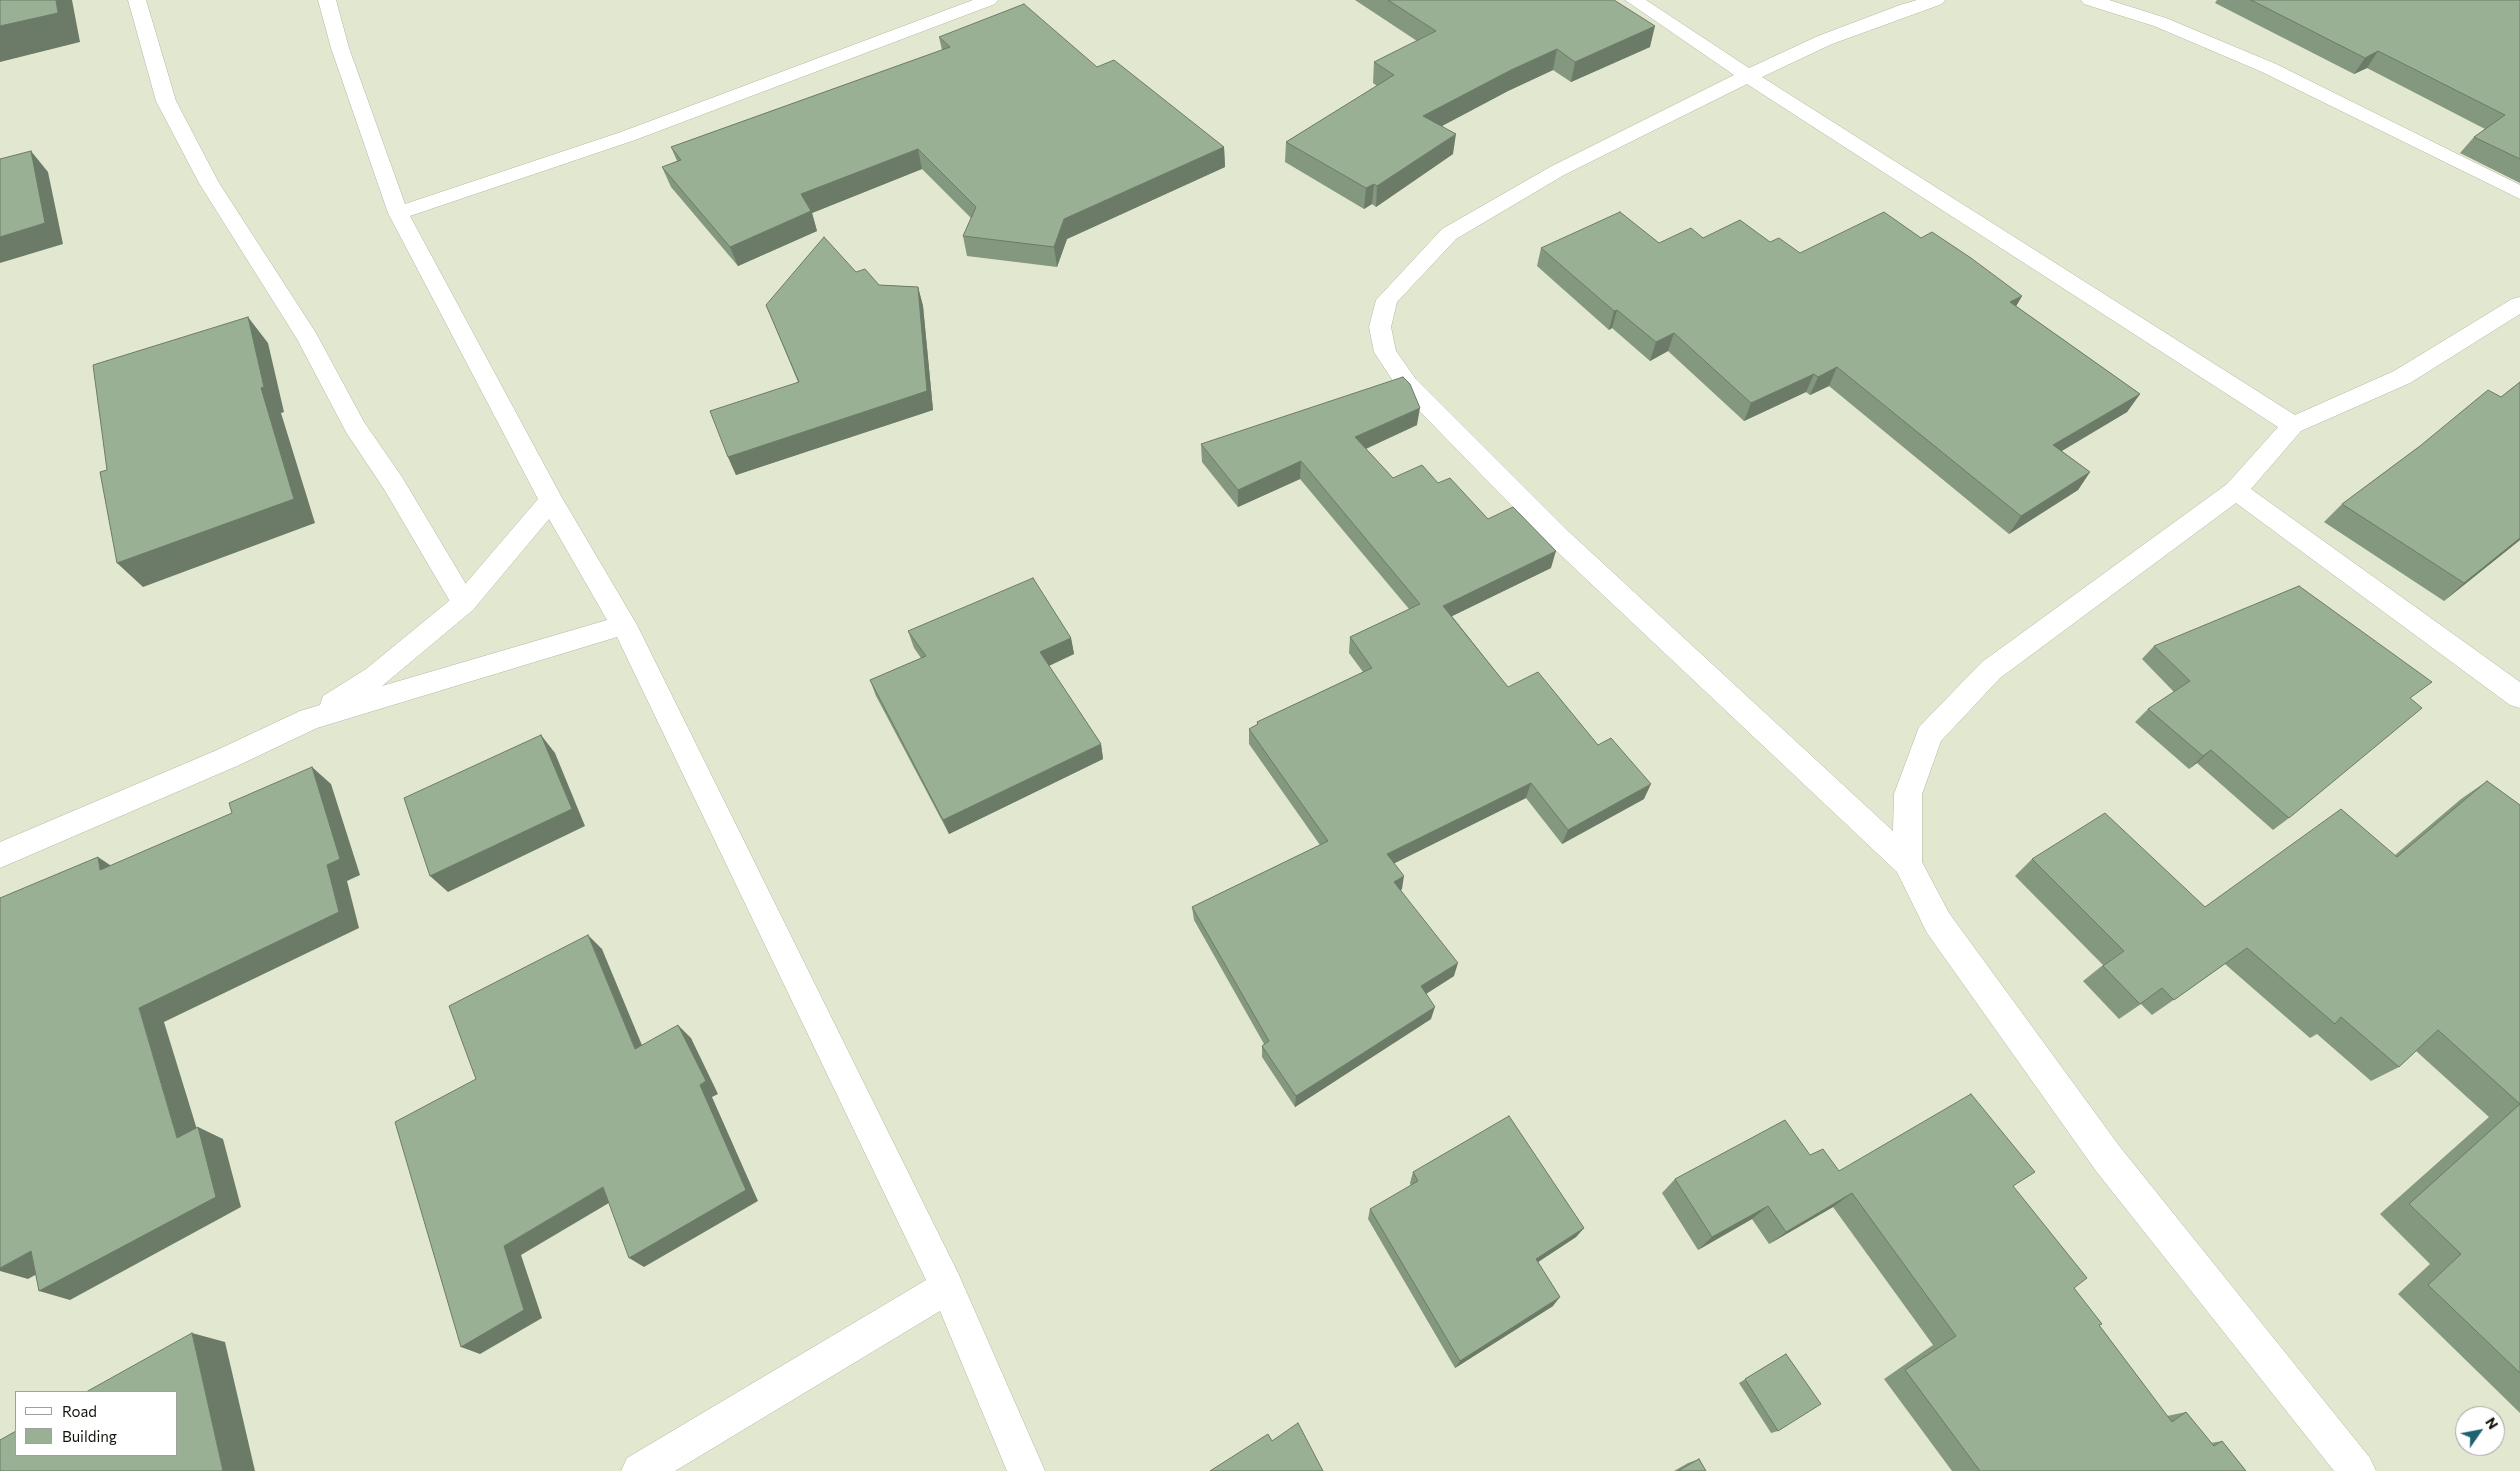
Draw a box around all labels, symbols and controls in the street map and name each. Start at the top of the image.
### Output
legend [15,1391,178,1456]
text: Road [62,1402,97,1420]
north arrow [2455,1406,2505,1456]
text: N [2482,1414,2502,1432]
text: Building [62,1427,117,1445]

